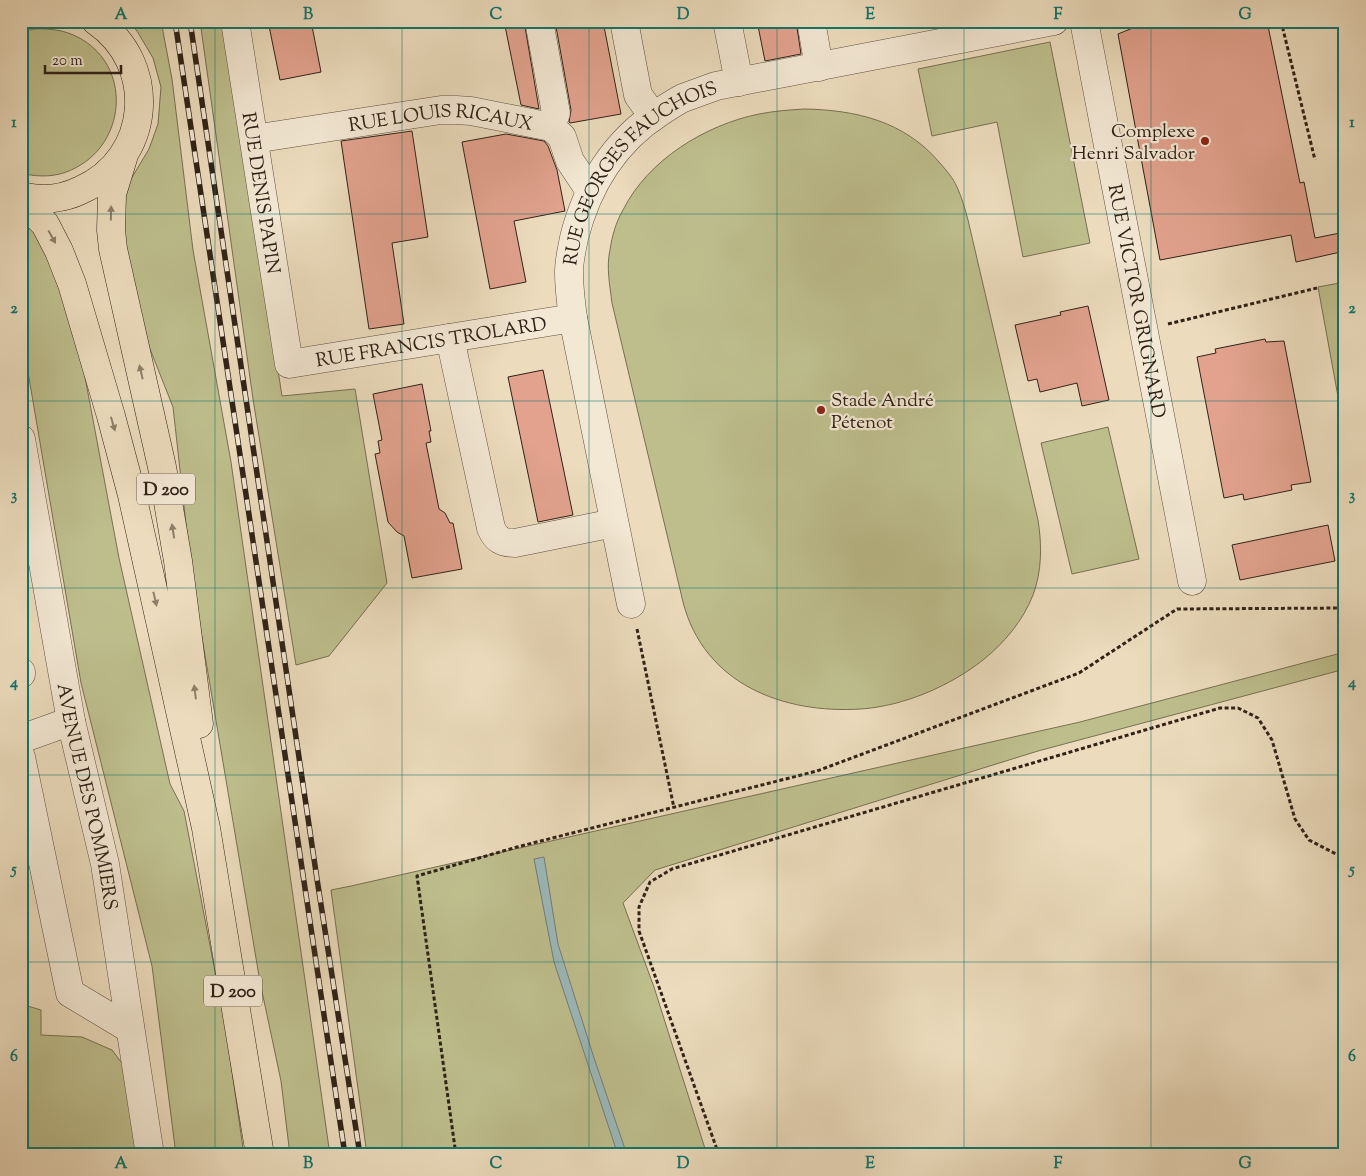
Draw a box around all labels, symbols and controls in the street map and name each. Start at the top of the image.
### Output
text: A [115,4,128,27]
text: B [303,4,313,27]
text: C [490,4,503,27]
text: D [677,4,690,27]
text: E [865,4,875,27]
text: F [1054,4,1063,27]
text: G [1238,4,1252,27]
scale bar [45,42,121,74]
text: 20 m [52,51,83,72]
street label: RUE GEORGES FAUCHOIS [558,76,722,267]
street label: RUE LOUIS RICAUX [347,99,535,140]
street label: RUE DENIS PAPIN [234,110,286,276]
text: 1 [11,112,17,135]
text: 1 [1349,112,1355,135]
place label: Complexe Henri Salvador [1072,119,1195,168]
marker: Complexe Henri Salvador [1199,135,1211,147]
street label: RUE VICTOR GRIGNARD [1100,182,1171,421]
one-way arrow [108,205,116,221]
one-way arrow [48,230,56,244]
text: 2 [10,298,18,321]
text: 2 [1348,298,1356,321]
street label: RUE FRANCIS TROLARD [314,311,549,375]
one-way arrow [136,364,144,380]
place label: Stade André Pétenot [831,388,934,437]
marker: Stade André Pétenot [815,404,827,416]
one-way arrow [109,417,117,432]
road number: D 200 [137,474,195,504]
text: 3 [11,485,18,508]
text: 3 [1349,485,1356,508]
one-way arrow [169,523,177,539]
one-way arrow [151,592,159,607]
text: 4 [9,672,18,695]
text: 4 [1347,672,1356,695]
street label: AVENUE DES POMMIERS [49,681,123,912]
one-way arrow [191,684,199,700]
text: 5 [9,859,17,882]
text: 5 [1347,859,1355,882]
road number: D 200 [204,976,262,1006]
text: 6 [10,1046,18,1069]
text: 6 [1348,1046,1356,1069]
text: A [115,1153,128,1176]
text: B [303,1153,313,1176]
text: C [490,1153,503,1176]
text: D [677,1153,690,1176]
text: E [865,1153,875,1176]
text: F [1054,1153,1063,1176]
text: G [1238,1153,1252,1176]

